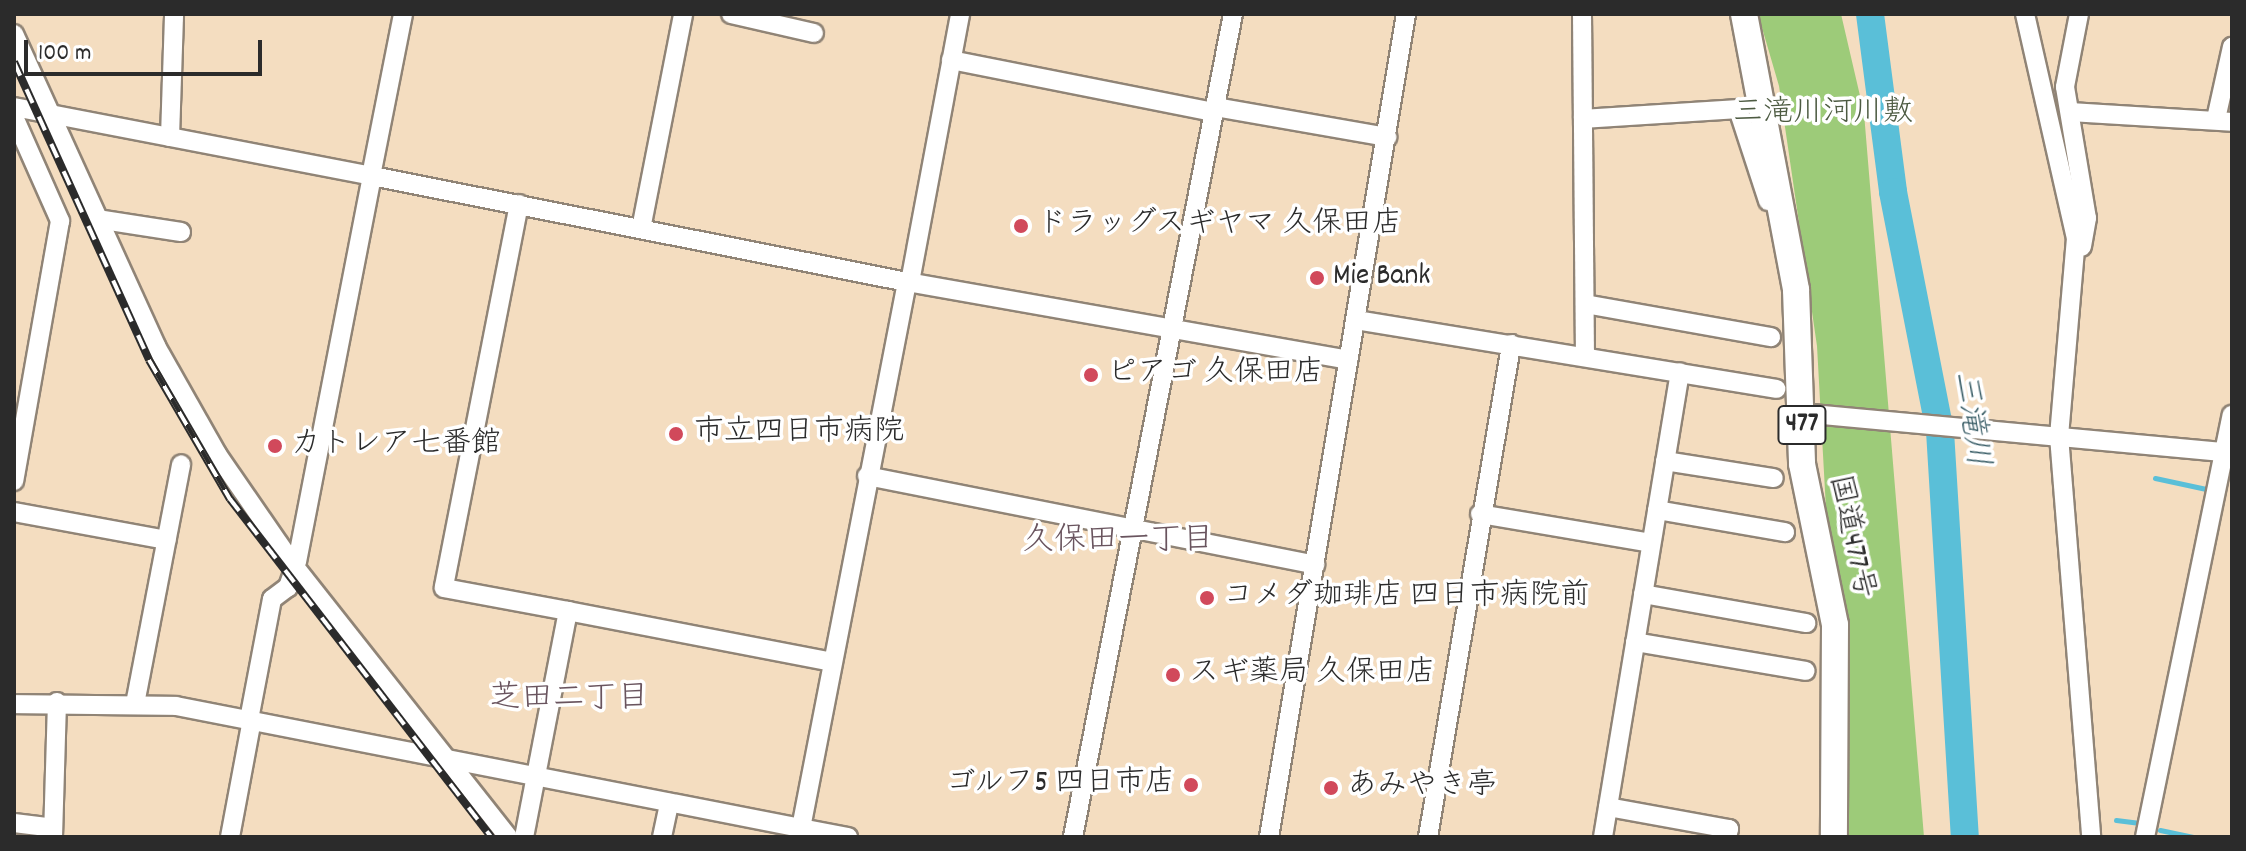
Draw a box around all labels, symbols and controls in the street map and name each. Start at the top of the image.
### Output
scale bar [28,24,266,74]
text: 100 m [38,37,91,71]
park label: 三滝川河川敷 [1733,97,1913,133]
place label: ドラッグスギヤマ 久保田店 [1037,208,1404,244]
marker: ドラッグスギヤマ 久保田店 [1012,217,1030,235]
place label: Mie Bank [1333,260,1431,296]
marker: Mie Bank [1308,269,1326,287]
place label: ピアゴ 久保田店 [1107,357,1324,393]
marker: ピアゴ 久保田店 [1082,366,1100,384]
water label: 三滝川 [1943,369,1995,469]
road number: 477 [1776,401,1828,449]
place label: 市立四日市病院 [694,416,904,452]
marker: 市立四日市病院 [665,423,687,445]
place label: カトレア七番館 [291,428,501,464]
marker: カトレア七番館 [266,437,284,455]
street label: 国道477号 [1818,472,1880,602]
district label: 久保田一丁目 [1022,523,1214,561]
place label: コメダ珈琲店 四日市病院前 [1223,580,1590,616]
marker: コメダ珈琲店 四日市病院前 [1198,589,1216,607]
place label: スギ薬局 久保田店 [1189,657,1436,693]
marker: スギ薬局 久保田店 [1164,666,1182,684]
district label: 芝田二丁目 [489,681,649,719]
place label: ゴルフ5 四日市店 [944,767,1175,803]
place label: あみやき亭 [1347,770,1497,806]
marker: ゴルフ5 四日市店 [1182,776,1200,794]
marker: あみやき亭 [1322,779,1340,797]

